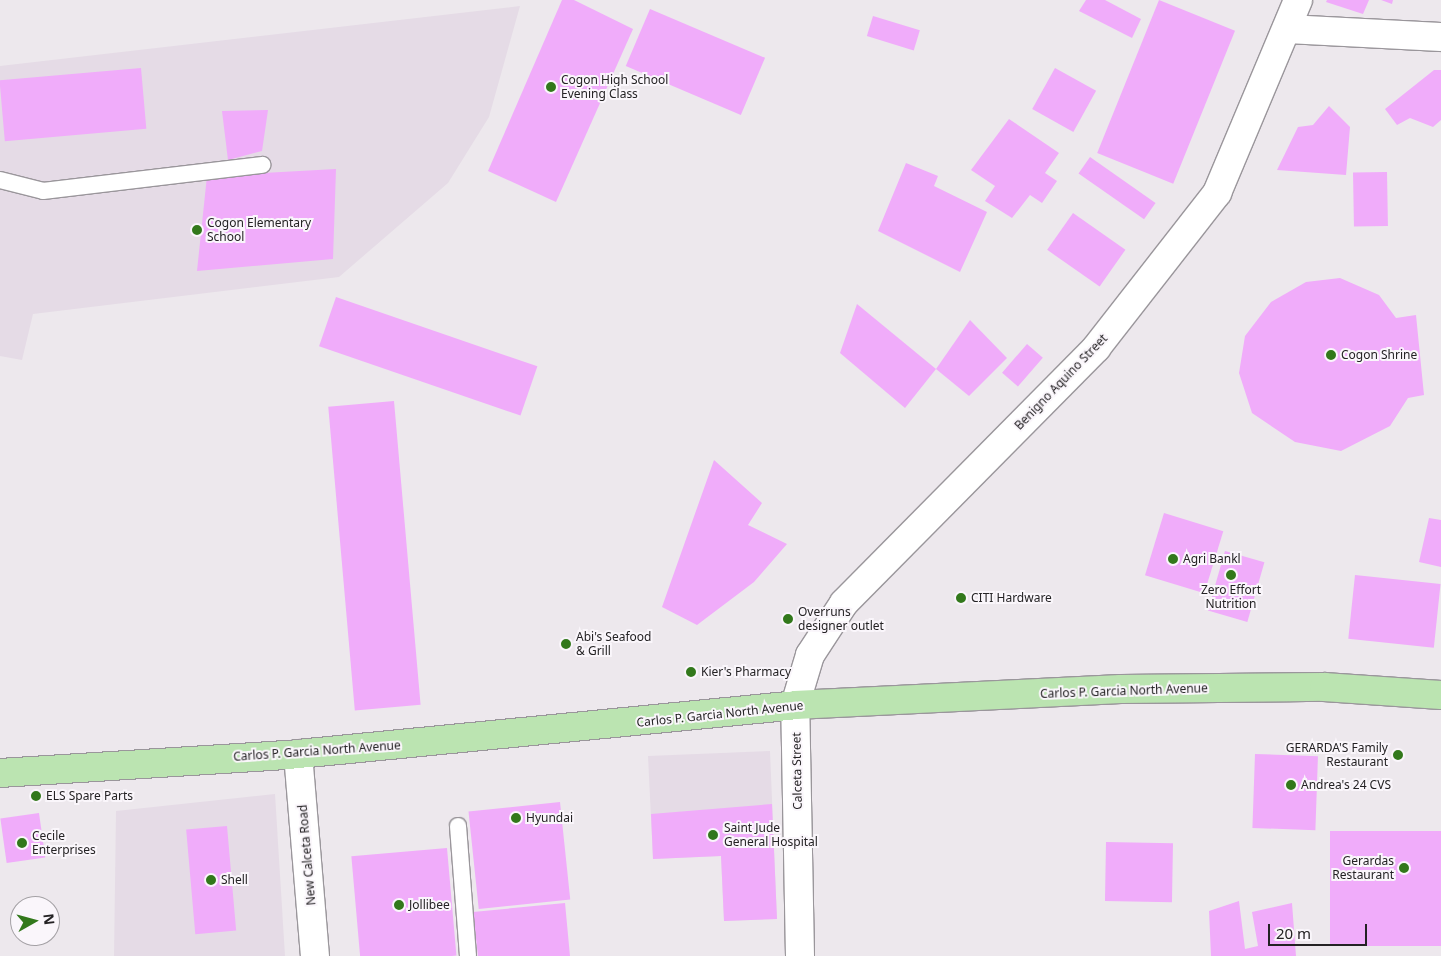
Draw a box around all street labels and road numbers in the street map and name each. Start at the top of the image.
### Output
street label: Benigno Aquino Street [1012,331,1110,433]
street label: Carlos P. Garcia North Avenue [1040,681,1208,701]
street label: Carlos P. Garcia North Avenue [636,698,804,730]
street label: Calceta Street [789,732,805,810]
street label: Carlos P. Garcia North Avenue [233,738,401,764]
street label: New Calceta Road [295,804,319,906]

